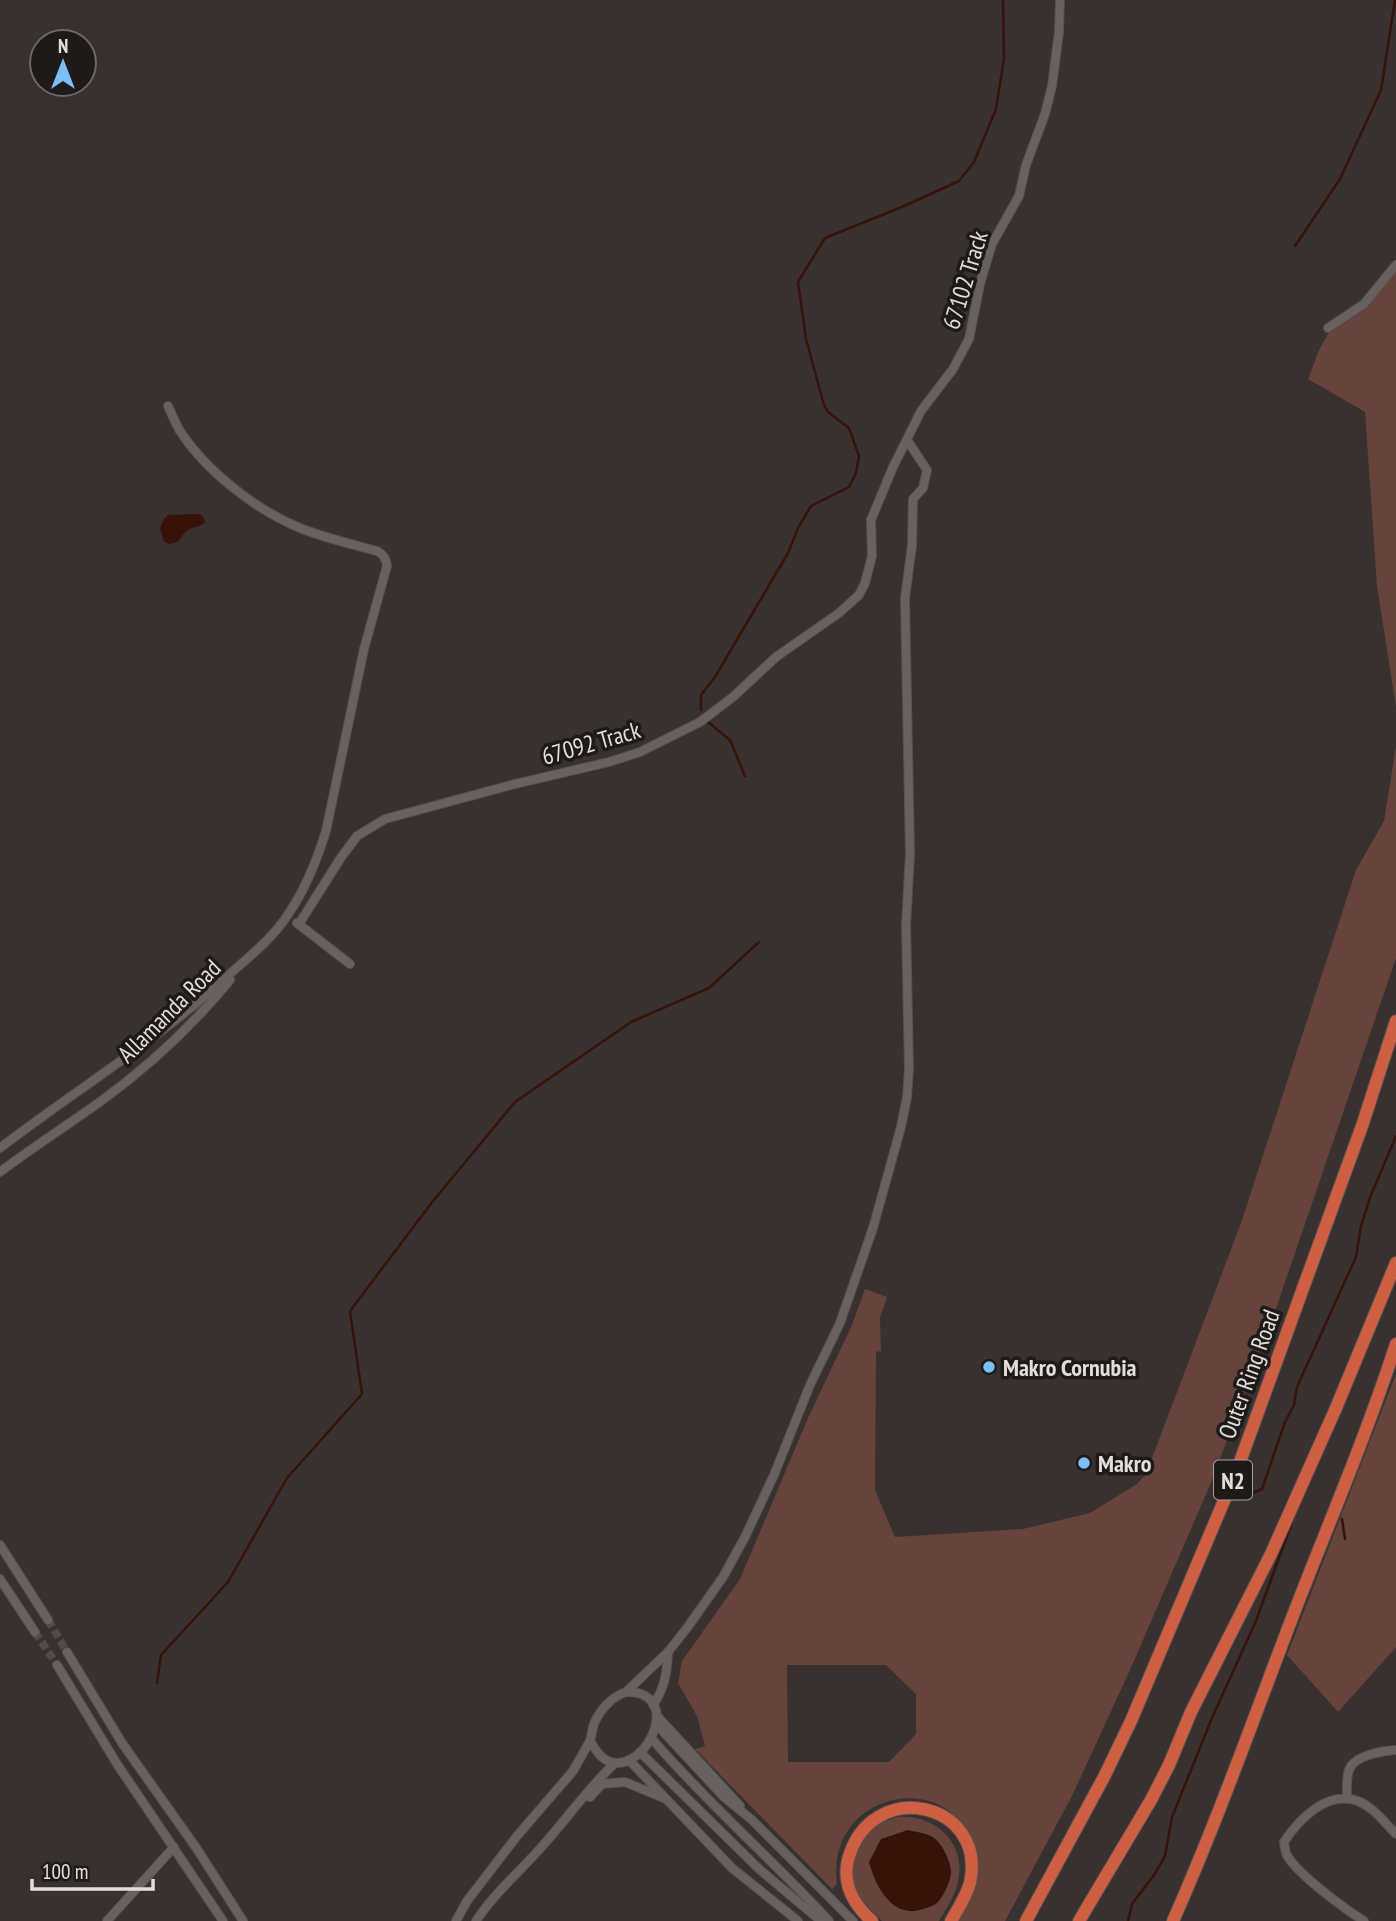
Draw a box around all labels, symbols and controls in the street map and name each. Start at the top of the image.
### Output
north arrow [28,28,98,98]
text: N [58,34,68,58]
street label: 67102 Track [935,226,995,333]
street label: 67092 Track [538,714,645,772]
street label: Allamanda Road [111,953,227,1069]
street label: Outer Ring Road [1211,1305,1287,1443]
place label: Makro Cornubia [1003,1352,1137,1383]
marker: Makro Cornubia [981,1359,997,1375]
place label: Makro [1098,1448,1152,1479]
marker: Makro [1076,1455,1092,1471]
road number: N2 [1214,1460,1252,1499]
scale bar [32,1848,152,1892]
text: 100 m [42,1858,88,1885]

